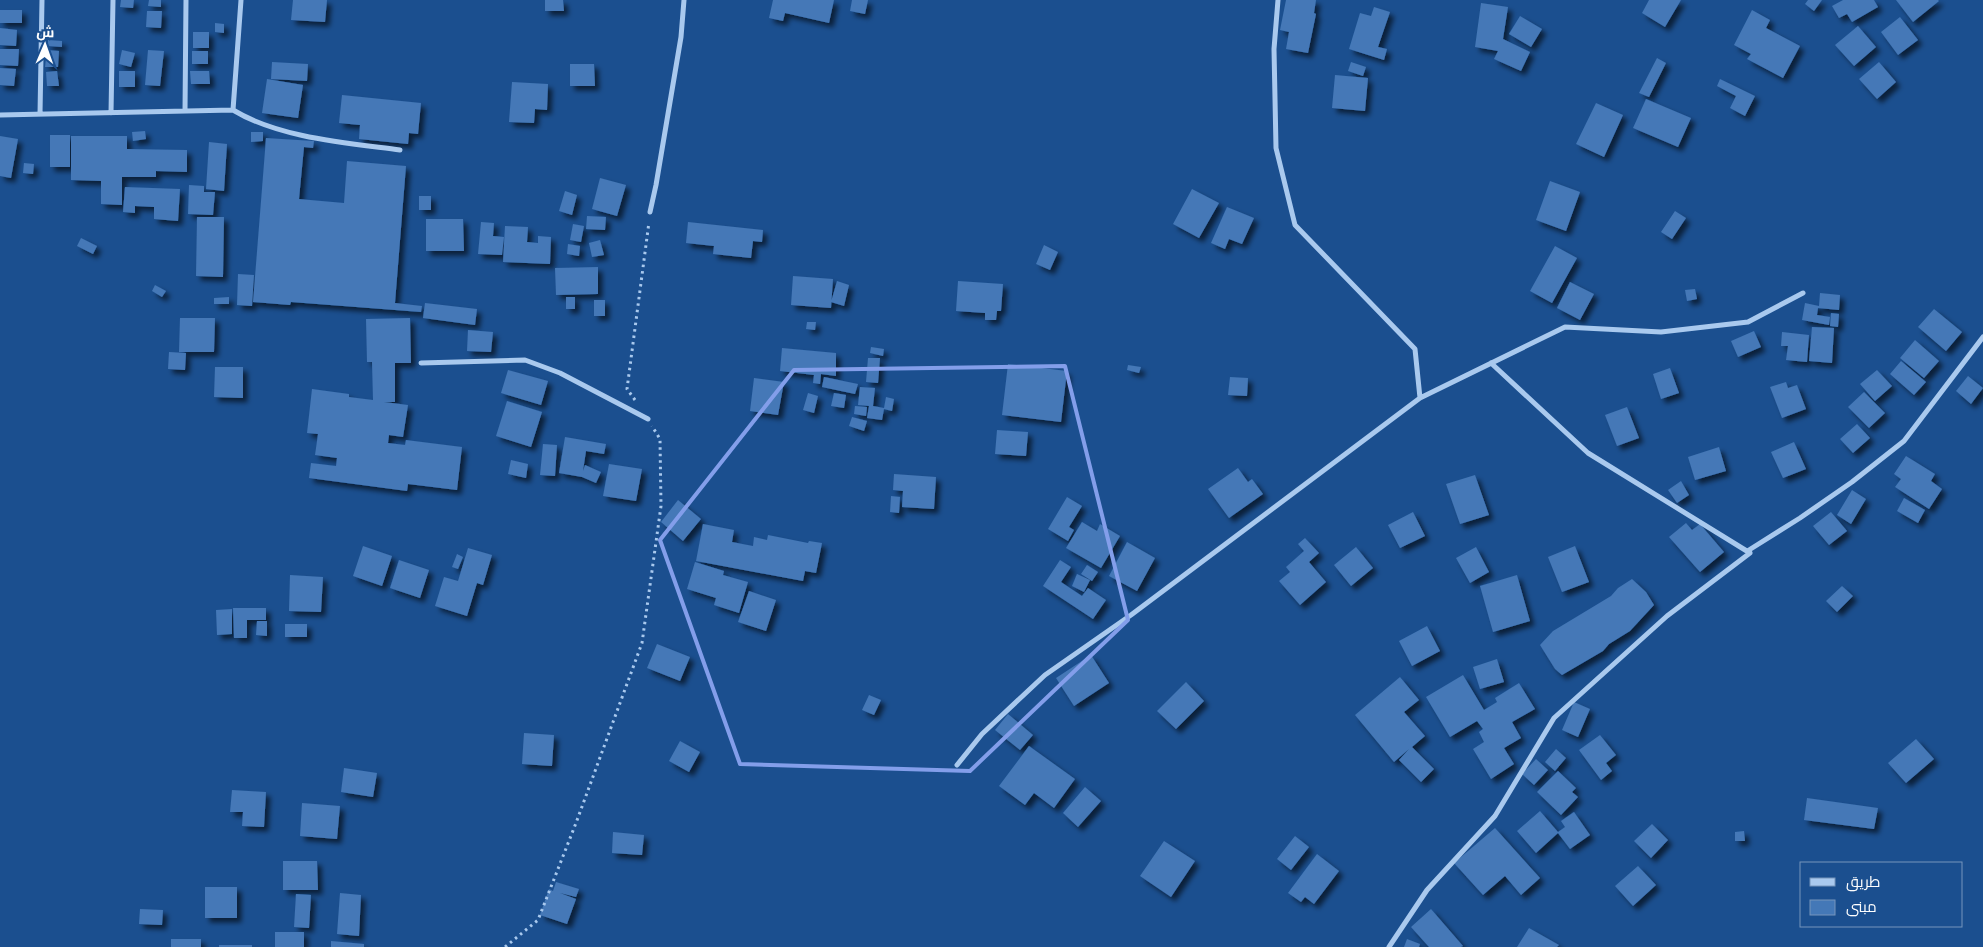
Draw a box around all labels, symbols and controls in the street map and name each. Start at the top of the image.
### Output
north arrow [20,20,70,70]
text: ش [36,22,55,41]
legend [1800,862,1963,927]
text: طريق [1846,871,1880,892]
text: مبنى [1846,896,1877,917]

